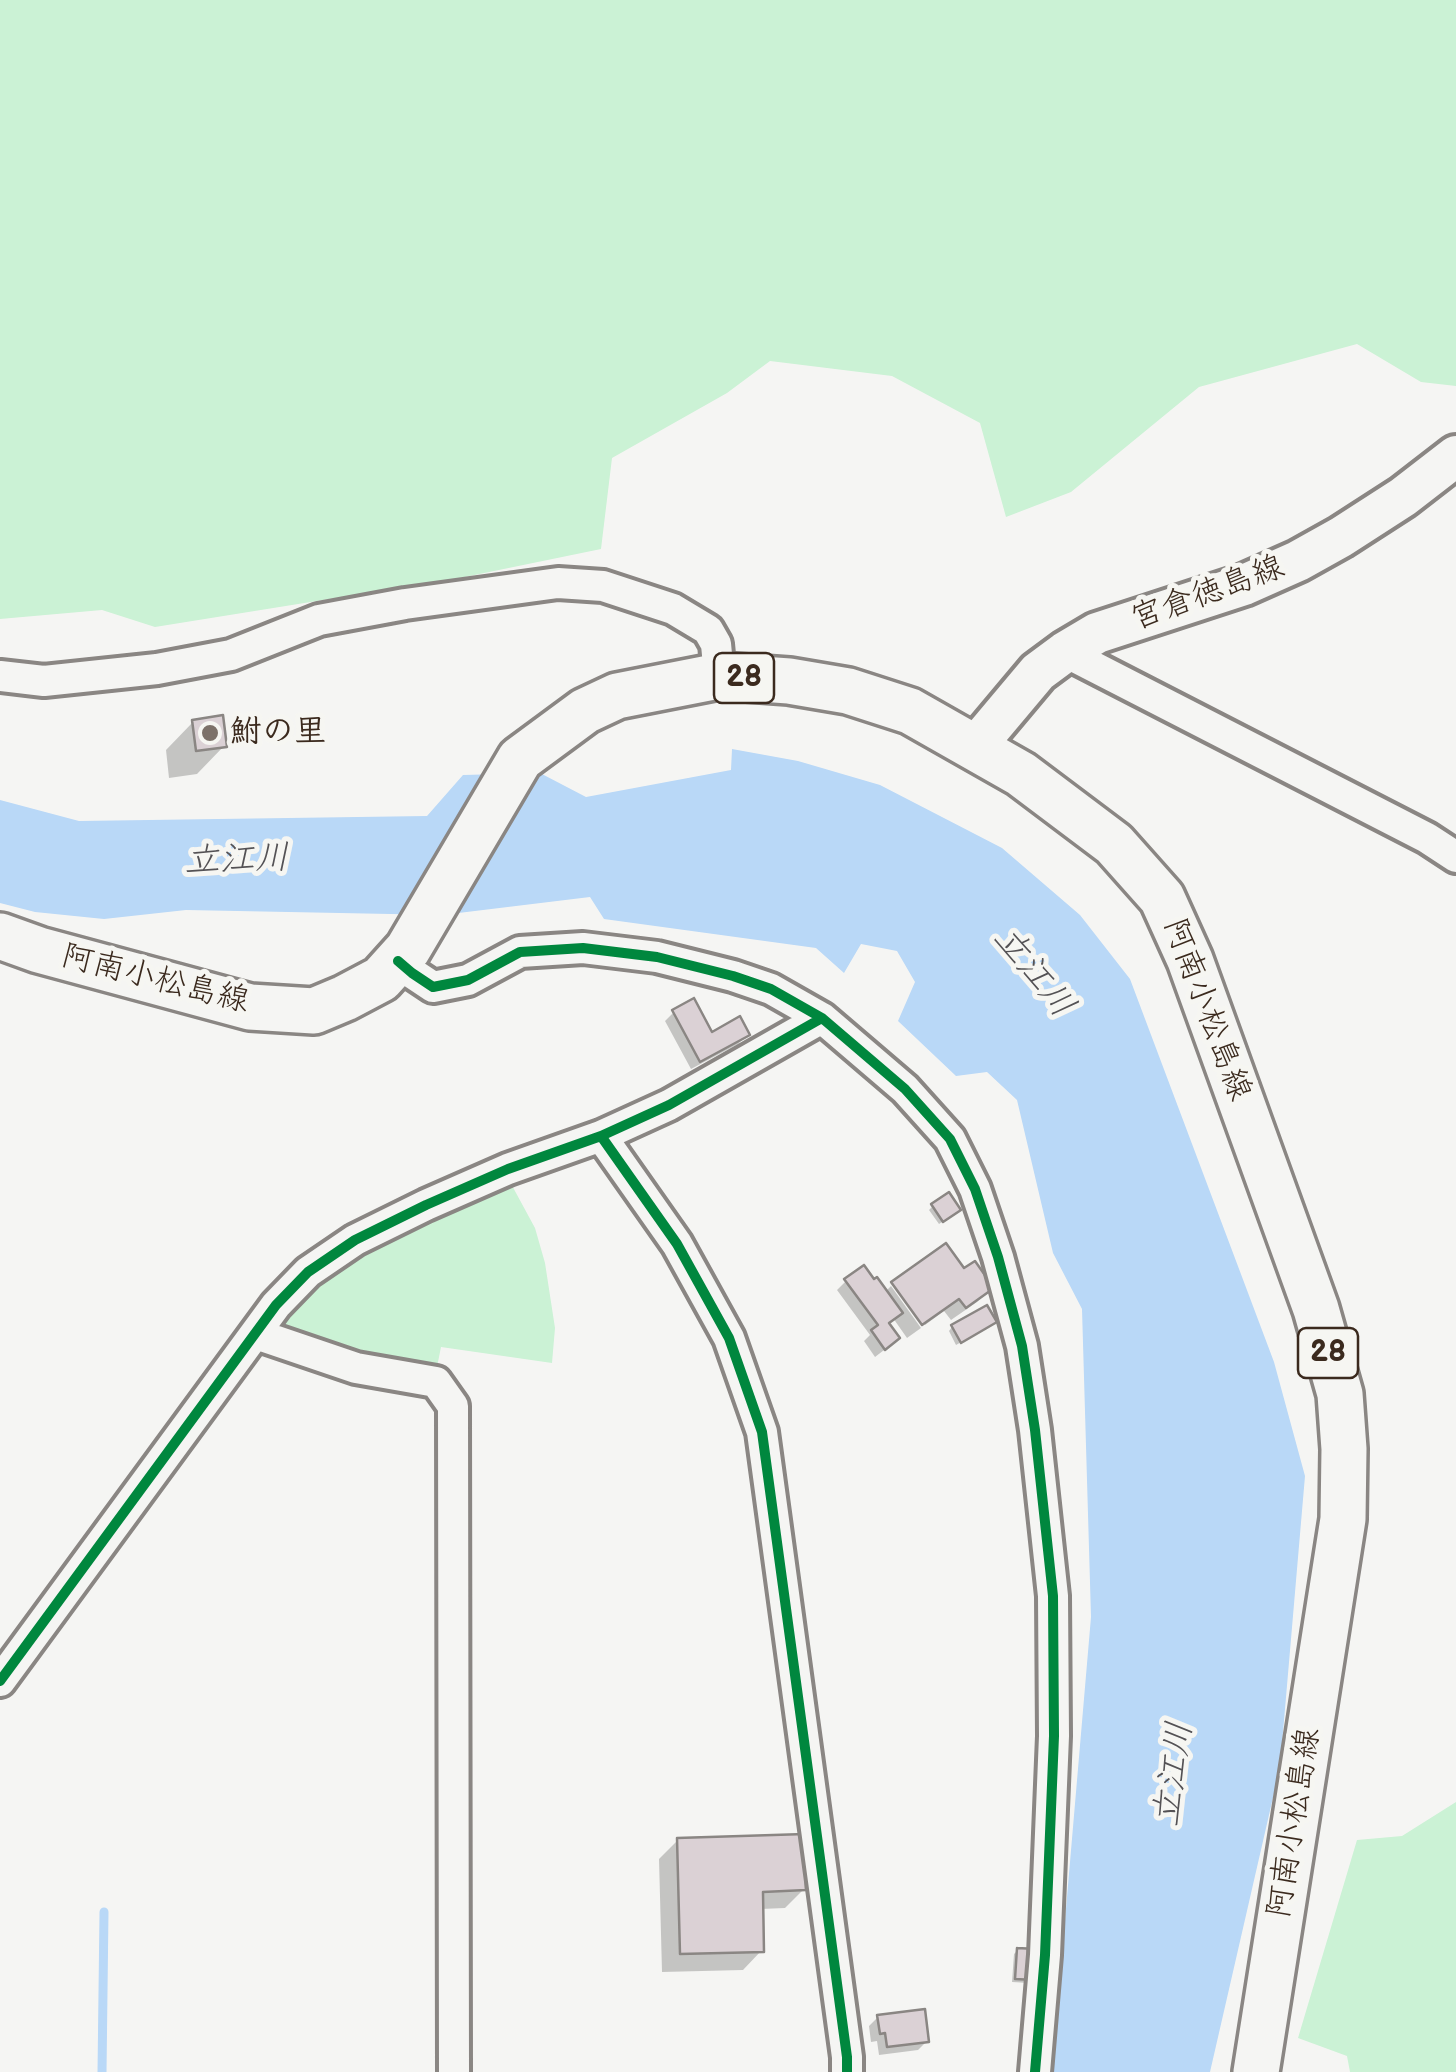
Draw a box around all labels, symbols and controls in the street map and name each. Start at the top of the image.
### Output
street label: 宮倉徳島線 [1126,549,1290,639]
road number: 28 [714,653,774,703]
place label: 鮒の里 [230,714,326,752]
marker: 鮒の里 [199,722,221,744]
water label: 立江川 [184,838,290,884]
street label: 阿南小松島線 [1154,913,1258,1107]
water label: 立江川 [984,919,1082,1027]
street label: 阿南小松島線 [57,938,253,1022]
road number: 28 [1298,1328,1358,1378]
water label: 立江川 [1147,1719,1203,1829]
street label: 阿南小松島線 [1261,1725,1329,1921]

